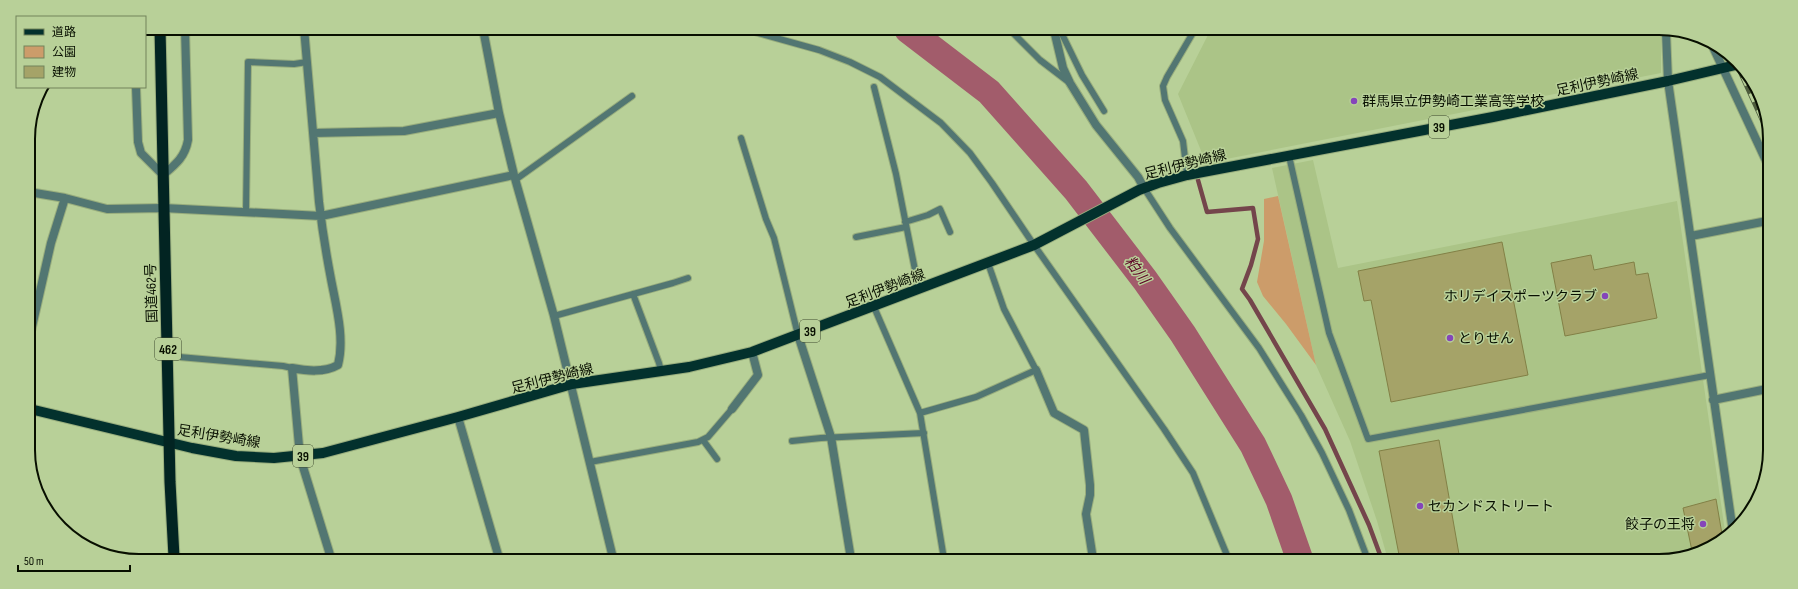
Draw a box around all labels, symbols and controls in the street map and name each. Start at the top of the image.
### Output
legend [16,16,146,88]
text: 道路 [52,25,76,40]
text: 公園 [52,45,76,60]
text: 建物 [52,65,76,80]
street label: 足利伊勢崎線 [1554,65,1640,100]
place label: 群馬県立伊勢崎工業高等学校 [1362,93,1544,110]
marker: 群馬県立伊勢崎工業高等学校 [1349,96,1359,106]
road number: 39 [1429,116,1449,138]
street label: 足利伊勢崎線 [1142,146,1228,183]
water label: 粕川 [1120,253,1154,290]
street label: 国道462号 [142,263,161,323]
street label: 足利伊勢崎線 [843,265,927,311]
place label: ホリデイスポーツクラブ [1444,288,1597,305]
marker: ホリデイスポーツクラブ [1600,291,1610,301]
road number: 39 [800,320,820,342]
place label: とりせん [1458,330,1514,347]
marker: とりせん [1445,333,1455,343]
road number: 462 [155,338,181,360]
street label: 足利伊勢崎線 [509,360,595,397]
street label: 足利伊勢崎線 [176,422,262,451]
road number: 39 [293,445,313,467]
place label: セカンドストリート [1428,498,1554,515]
marker: セカンドストリート [1415,501,1425,511]
place label: 餃子の王将 [1625,516,1695,533]
marker: 餃子の王将 [1698,519,1708,529]
scale bar [18,547,130,573]
text: 50 m [24,554,44,569]

